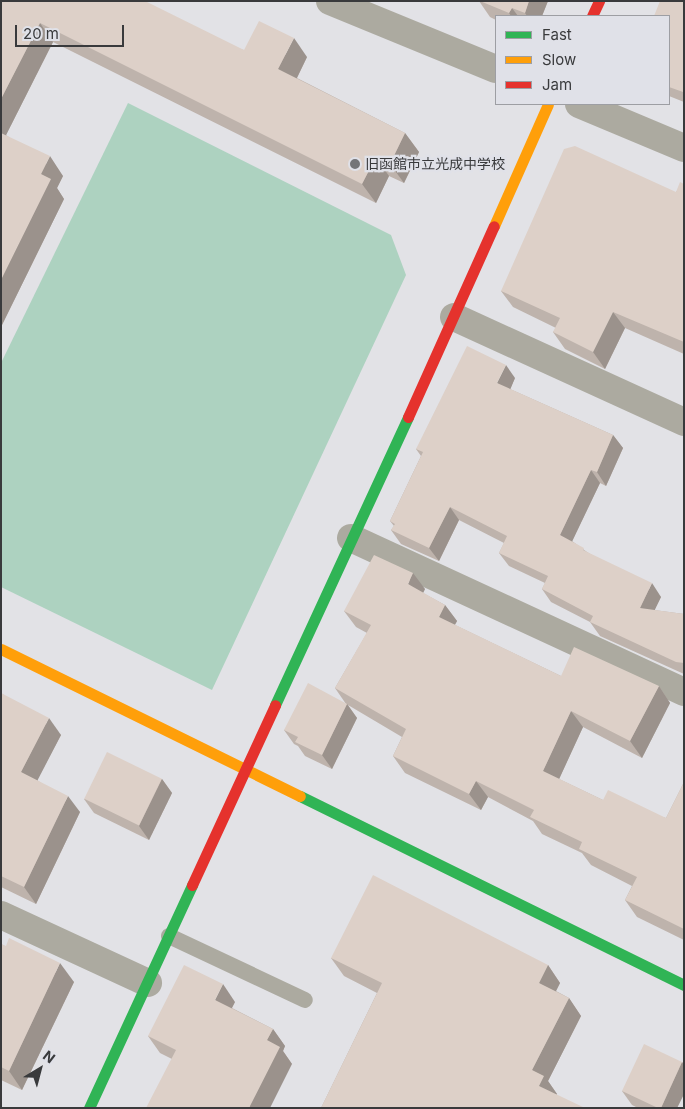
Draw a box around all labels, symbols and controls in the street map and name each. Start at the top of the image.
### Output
scale bar [18,15,126,47]
legend [495,15,670,105]
text: 20 m [23,24,59,43]
text: Fast [542,25,572,44]
text: Slow [542,50,576,69]
text: Jam [542,75,572,94]
place label: 旧函館市立光成中学校 [365,156,505,172]
marker: 旧函館市立光成中学校 [349,158,361,170]
north arrow [15,1044,65,1094]
text: N [40,1047,59,1067]

